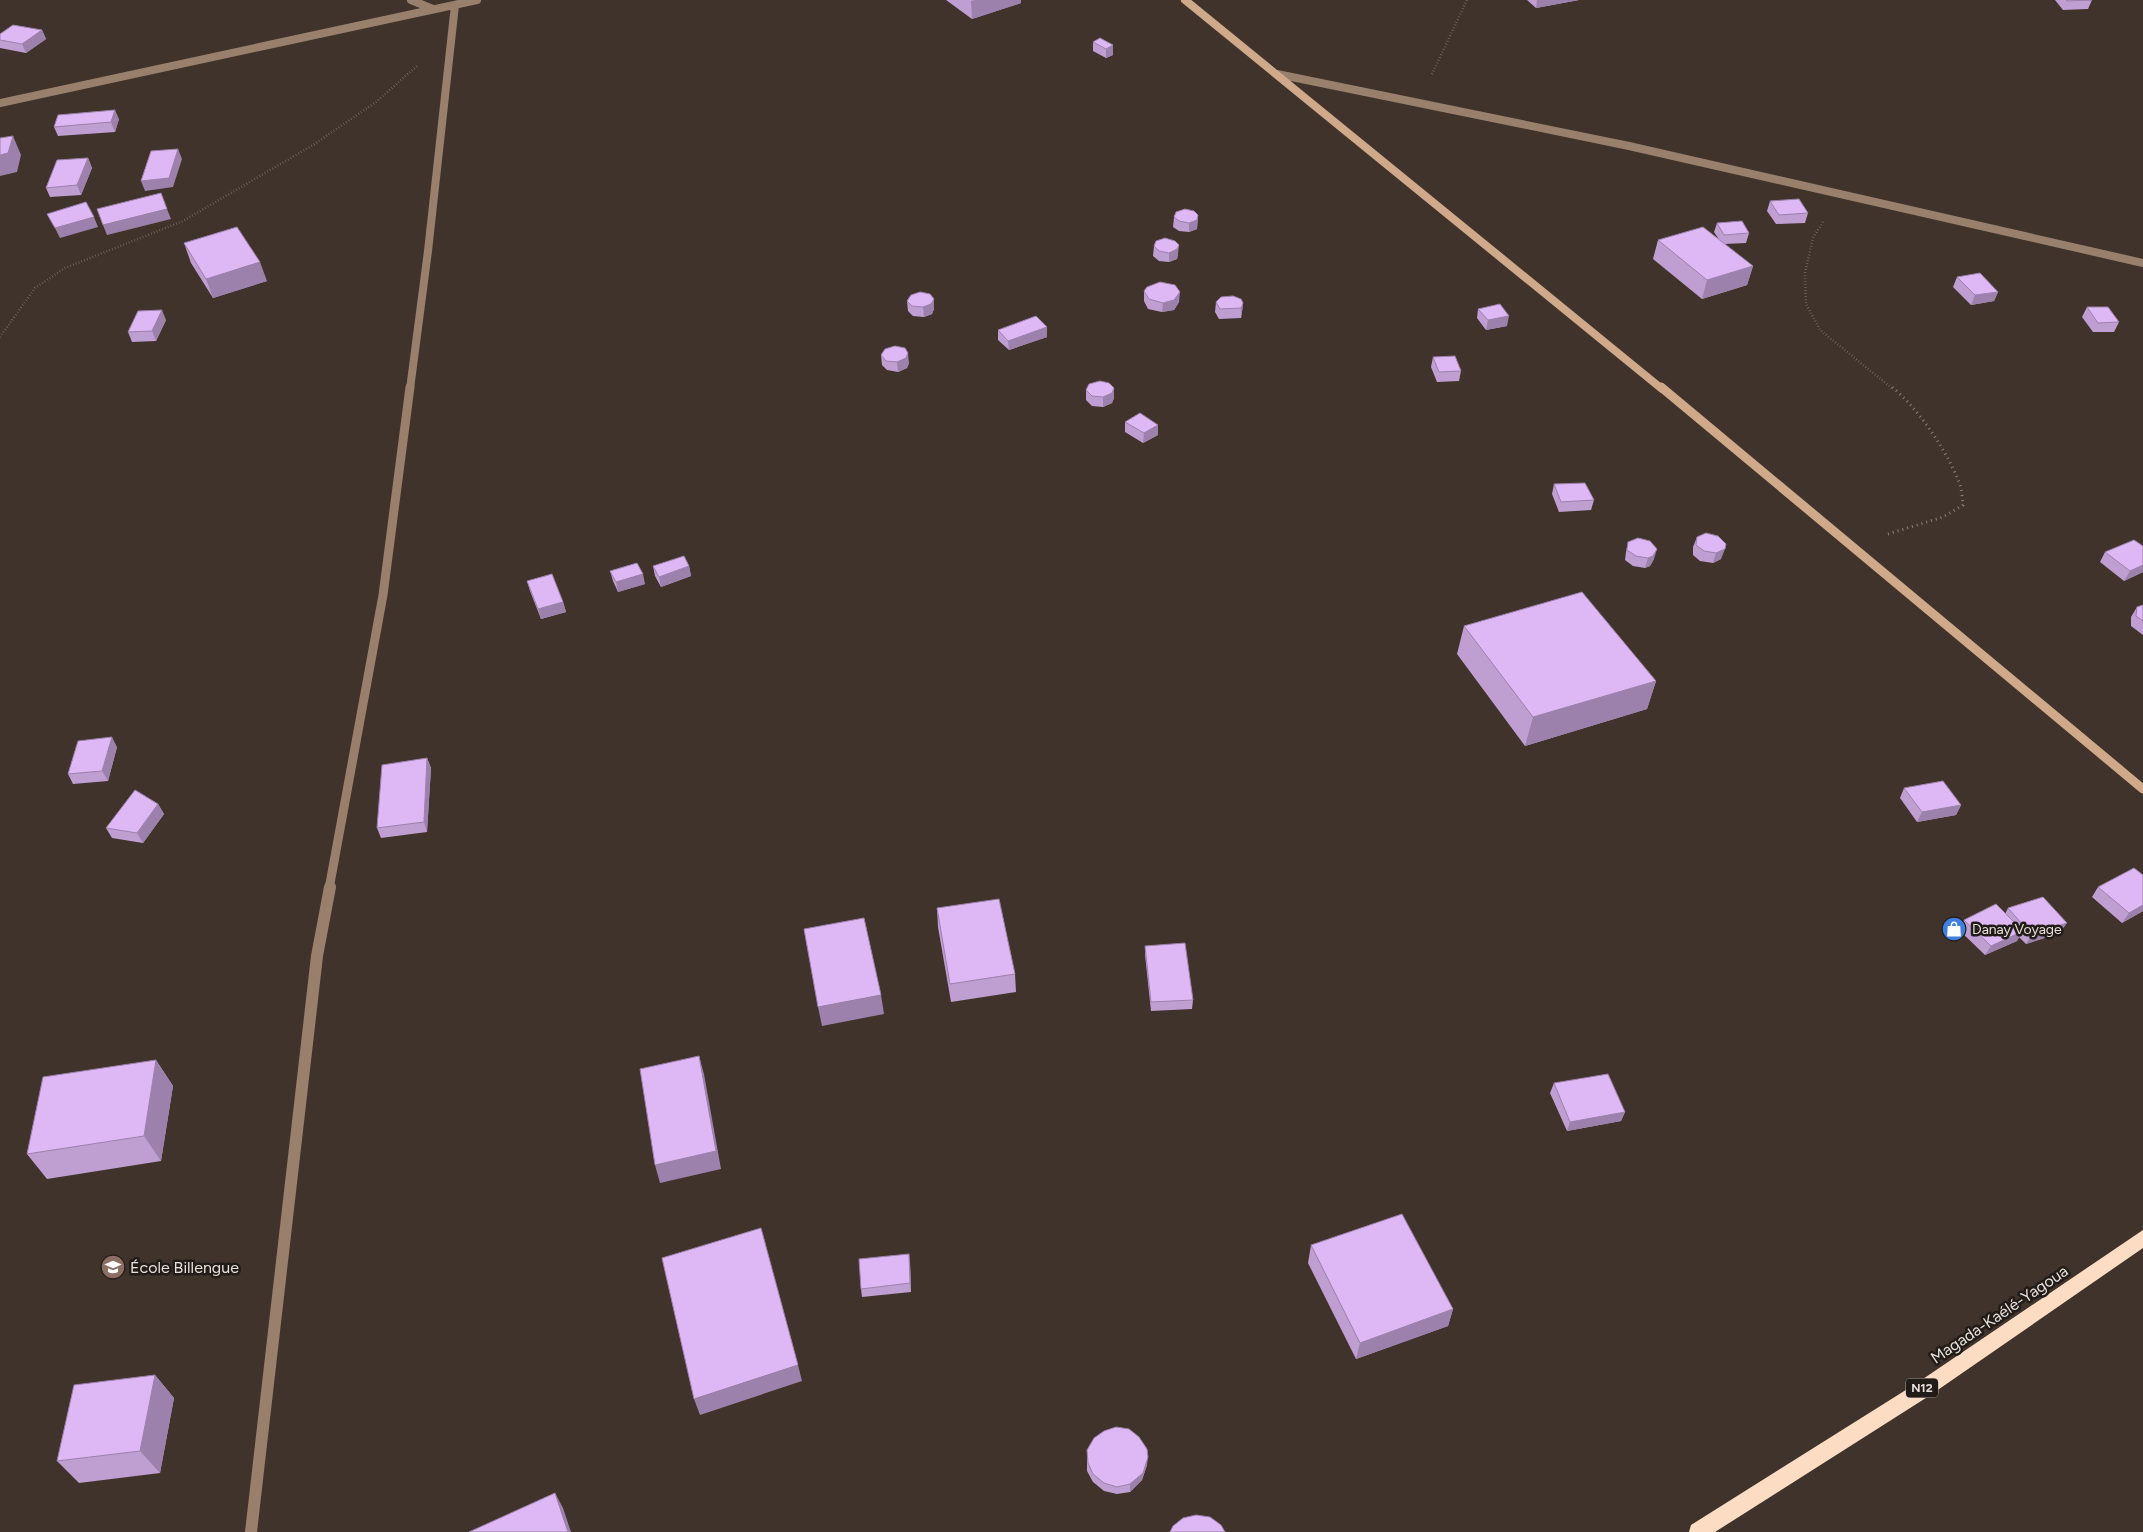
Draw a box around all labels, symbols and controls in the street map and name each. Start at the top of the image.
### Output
shop icon: Danay Voyage [1941,916,1967,942]
place label: Danay Voyage [1972,921,2062,938]
school or university icon: École Billengue [100,1254,126,1280]
place label: École Billengue [130,1258,239,1277]
street label: Magada-Kaélé-Yagoua [1927,1261,2072,1367]
road number: N12 [1906,1379,1938,1398]

